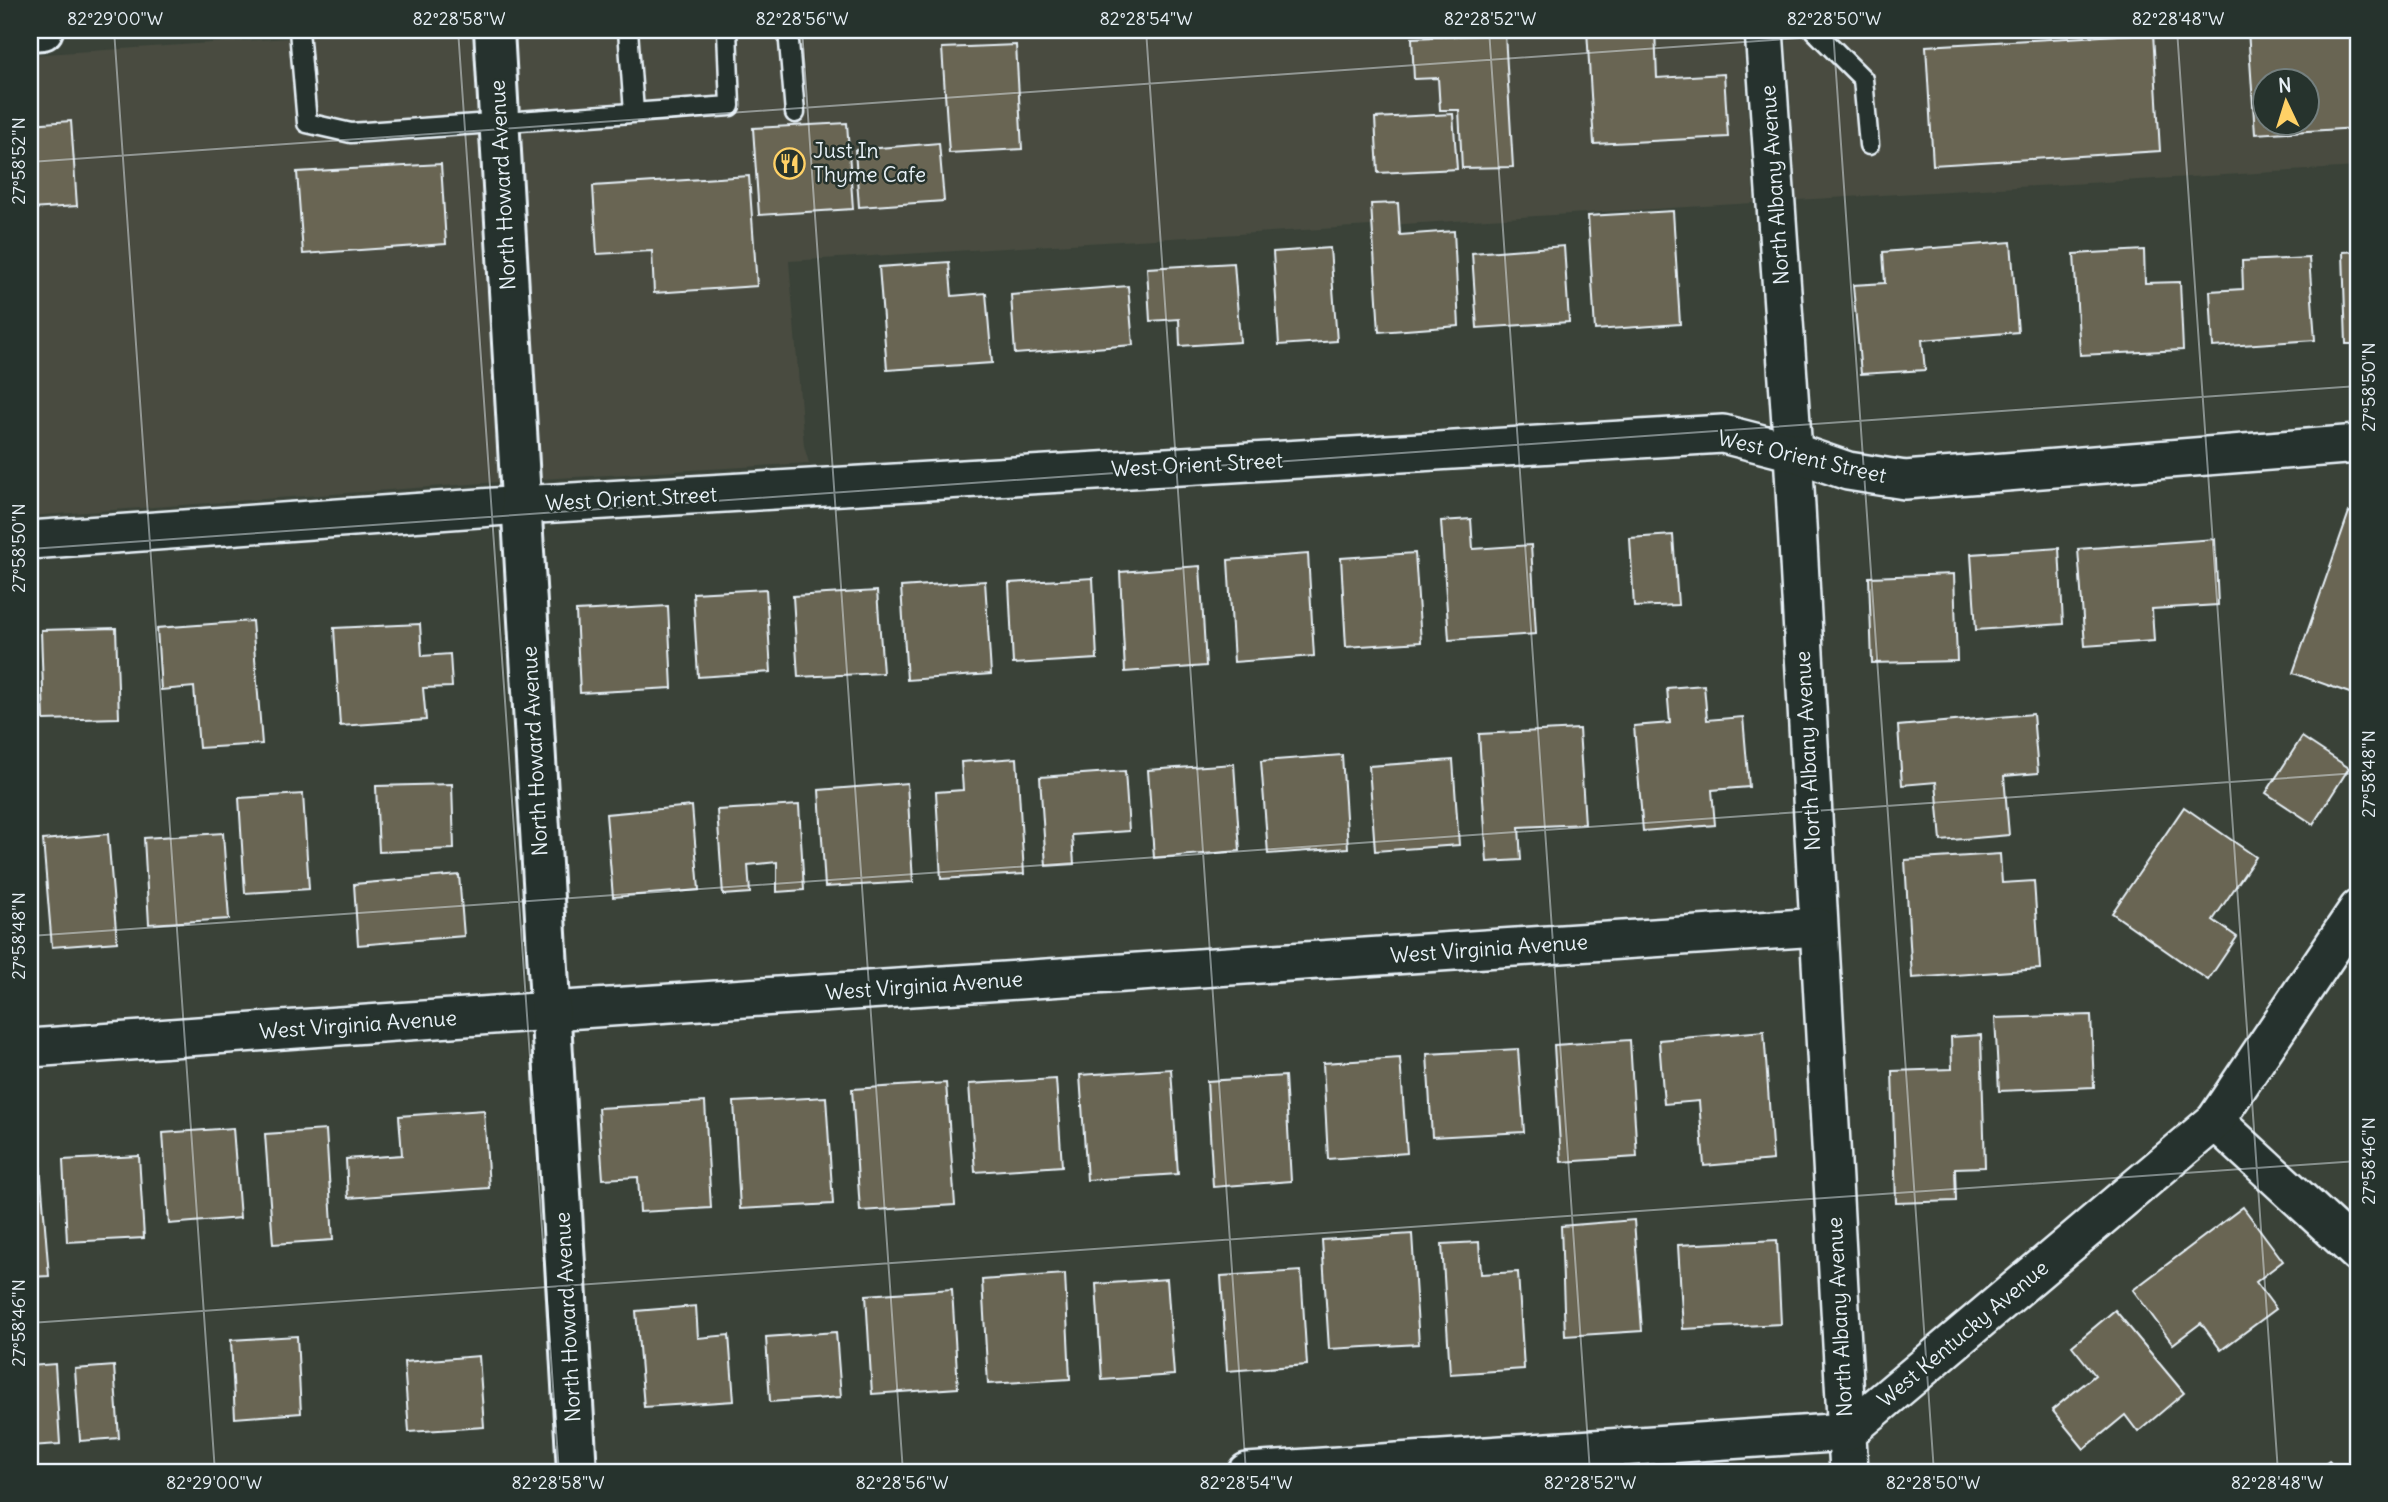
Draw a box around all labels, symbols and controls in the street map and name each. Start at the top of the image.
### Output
text: 82°29'00"W [67,7,163,30]
text: 82°28'58"W [412,7,506,30]
text: 82°28'56"W [755,7,849,30]
text: 82°28'54"W [1099,7,1193,30]
text: 82°28'52"W [1444,7,1536,30]
text: 82°28'50"W [1787,7,1881,30]
text: 82°28'48"W [2132,7,2224,30]
north arrow [2252,66,2322,136]
text: N [2277,73,2292,97]
street label: North Howard Avenue [484,79,521,291]
street label: North Albany Avenue [1754,84,1795,286]
text: 27°58'52"N [7,117,30,205]
place label: Just In Thyme Cafe [813,137,926,188]
restaurant icon: Just In Thyme Cafe [773,146,807,180]
text: 27°58'50"N [2357,342,2380,432]
street label: West Orient Street [1715,424,1889,489]
street label: West Orient Street [1110,447,1284,482]
street label: West Orient Street [544,481,718,516]
text: 27°58'50"N [7,503,30,593]
street label: North Howard Avenue [516,645,553,857]
street label: North Albany Avenue [1789,650,1826,852]
text: 27°58'48"N [2357,730,2380,818]
text: 27°58'48"N [7,892,30,980]
street label: West Virginia Avenue [1389,928,1589,969]
street label: West Virginia Avenue [824,965,1024,1006]
street label: West Virginia Avenue [258,1004,458,1045]
text: 27°58'46"N [2357,1117,2380,1205]
street label: North Howard Avenue [549,1211,586,1423]
street label: North Albany Avenue [1821,1216,1858,1418]
street label: West Kentucky Avenue [1872,1254,2054,1413]
text: 27°58'46"N [7,1279,30,1367]
text: 82°29'00"W [166,1471,262,1494]
text: 82°28'58"W [511,1471,605,1494]
text: 82°28'56"W [855,1471,949,1494]
text: 82°28'54"W [1199,1471,1293,1494]
text: 82°28'52"W [1544,1471,1636,1494]
text: 82°28'50"W [1886,1471,1980,1494]
text: 82°28'48"W [2231,1471,2323,1494]

